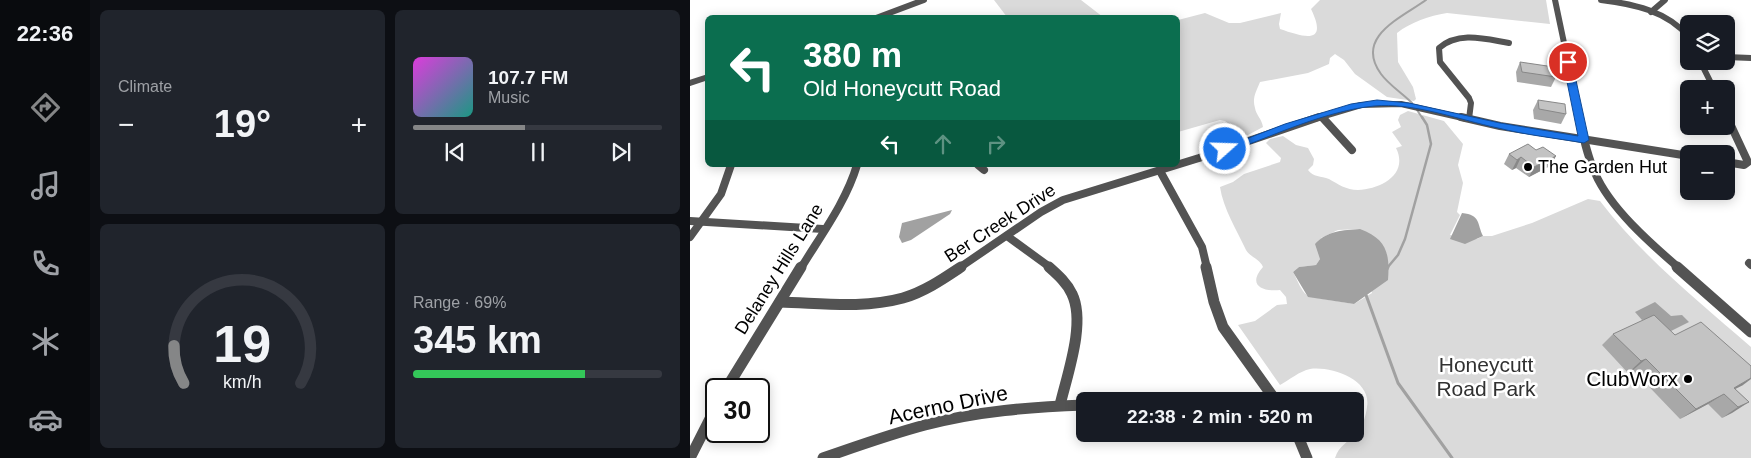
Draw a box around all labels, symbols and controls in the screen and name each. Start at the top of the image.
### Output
map controls [1680,15,1735,200]
button: layers [1680,15,1735,70]
text: 22:36 [17,21,73,46]
icon: left [720,35,785,100]
text: 380 m [803,35,902,74]
pin [1547,41,1589,83]
icon: arrive [1554,48,1582,76]
text: 107.7 FM [488,67,568,88]
text: Old Honeycutt Road [803,76,1001,101]
text: Climate [118,78,172,95]
button: + [1680,80,1735,135]
text: Music [488,89,530,106]
icon: directions [28,90,63,125]
text: 19° [214,103,271,145]
text: − [118,109,134,140]
text: + [351,109,367,140]
position arrow [1198,122,1250,174]
icon: left [876,130,904,158]
icon: ahead [929,130,957,158]
icon: right [982,130,1010,158]
icon: previous [441,138,469,166]
icon: pause [524,138,552,166]
icon: next [607,138,635,166]
button: − [1680,145,1735,200]
place label: The Garden Hut [1538,157,1667,177]
marker: The Garden Hut [1522,161,1534,173]
icon: music [28,168,63,203]
street label: Ber Creek Drive [941,180,1059,266]
street label: Delaney Hills Lane [731,200,827,338]
icon: phone [28,246,63,281]
text: Range · 69% [413,294,506,311]
text: 19 [214,315,271,373]
text: 345 km [413,319,542,361]
icon: climate [28,324,63,359]
park label: Honeycutt Road Park [1436,353,1536,400]
place label: ClubWorx [1586,367,1678,390]
text: km/h [223,372,262,392]
marker: ClubWorx [1682,373,1694,385]
speed limit sign: 30 [705,378,770,443]
street label: Acerno Drive [886,381,1010,428]
icon: car [28,402,63,437]
text: 22:38 · 2 min · 520 m [1127,406,1313,427]

